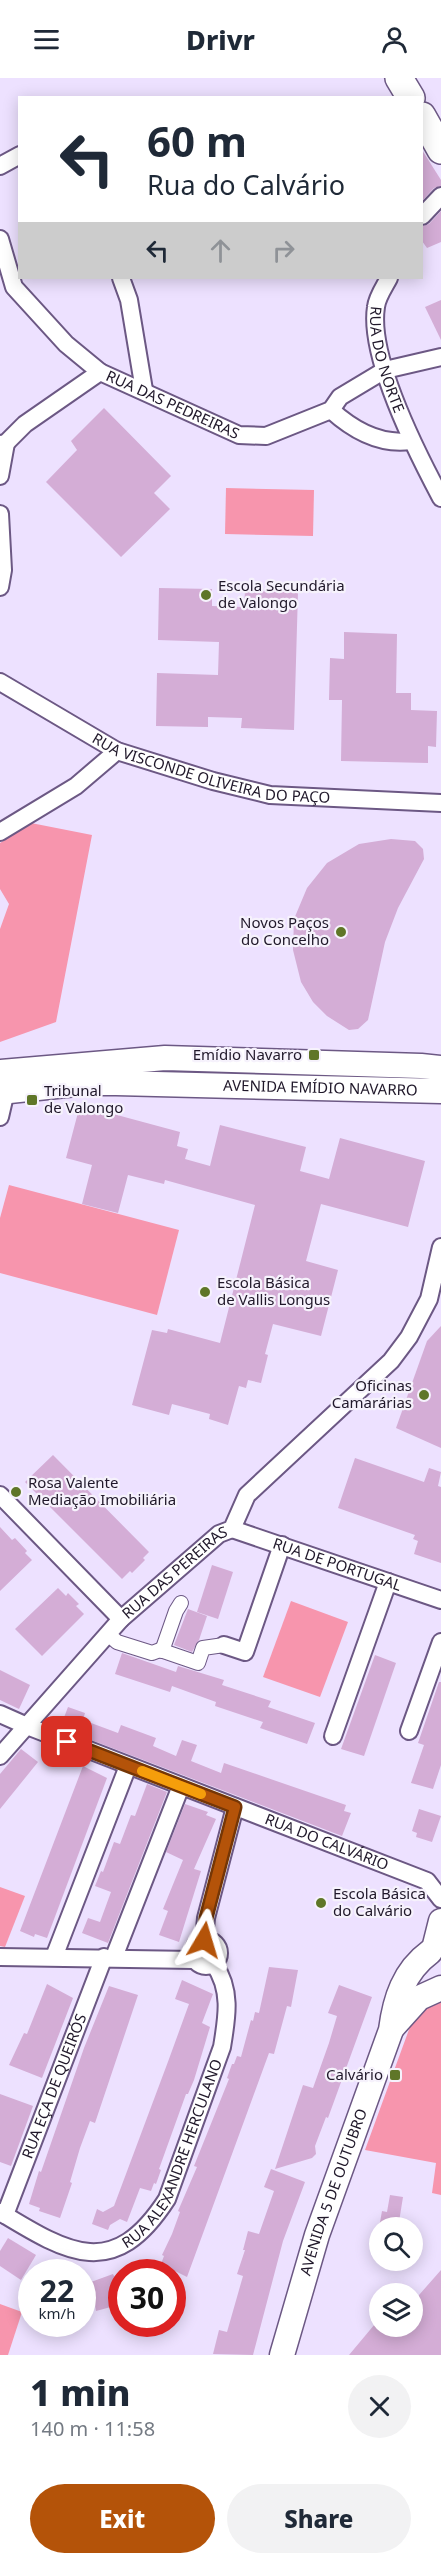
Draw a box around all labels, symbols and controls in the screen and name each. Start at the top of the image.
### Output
text: Drivr [186,21,255,58]
icon: menu [30,23,63,56]
icon: person [378,23,411,56]
text: 60 m [147,112,247,169]
icon: left [48,120,126,198]
text: Rua do Calvário [147,166,345,203]
icon: left [141,234,174,267]
icon: ahead [204,234,237,267]
icon: right [267,234,300,267]
street label: RUA DO NORTE [366,305,410,415]
street label: RUA DAS PEDREIRAS [103,365,243,443]
place label: Escola Secundária de Valongo [218,575,345,612]
marker: Escola Secundária de Valongo [199,588,213,602]
street label: RUA VISCONDE OLIVEIRA DO PAÇO [89,728,331,807]
place label: Novos Paços do Concelho [240,912,329,949]
marker: Novos Paços do Concelho [334,925,348,939]
place label: Emídio Navarro [193,1044,302,1064]
marker: Emídio Navarro [307,1048,321,1062]
street label: AVENIDA EMÍDIO NAVARRO [223,1075,418,1099]
place label: Tribunal de Valongo [44,1080,123,1117]
marker: Tribunal de Valongo [25,1093,39,1107]
place label: Escola Básica de Vallis Longus [217,1272,330,1309]
marker: Escola Básica de Vallis Longus [198,1285,212,1299]
place label: Oficinas Camarárias [332,1375,412,1412]
marker: Oficinas Camarárias [417,1388,431,1402]
place label: Rosa Valente Mediação Imobiliária [28,1472,176,1509]
marker: Rosa Valente Mediação Imobiliária [9,1485,23,1499]
street label: RUA DAS PEREIRAS [117,1521,230,1623]
street label: RUA DE PORTUGAL [270,1533,405,1595]
pin [41,1716,92,1767]
icon: arrive [50,1725,83,1758]
street label: RUA DO CALVÁRIO [262,1808,392,1874]
place label: Escola Básica do Calvário [333,1883,426,1920]
marker: Escola Básica do Calvário [314,1896,328,1910]
position arrow [172,1908,236,1972]
street label: RUA EÇA DE QUEIRÓS [17,2010,90,2161]
street label: RUA ALEXANDRE HERCULANO [118,2056,226,2252]
place label: Calvário [326,2064,383,2084]
marker: Calvário [388,2068,402,2082]
street label: AVENIDA 5 DE OUTUBRO [295,2105,371,2278]
map controls [369,2217,423,2337]
button: search [369,2217,423,2271]
speed limit sign: 30 [108,2259,186,2337]
text: 22 [40,2270,74,2311]
button: layers [369,2283,423,2337]
text: km/h [39,2303,75,2323]
text: 1 min [30,2368,131,2417]
button: close [348,2375,411,2438]
text: 140 m · 11:58 [30,2415,155,2442]
button: Exit [30,2484,215,2553]
button: Share [227,2484,411,2553]

